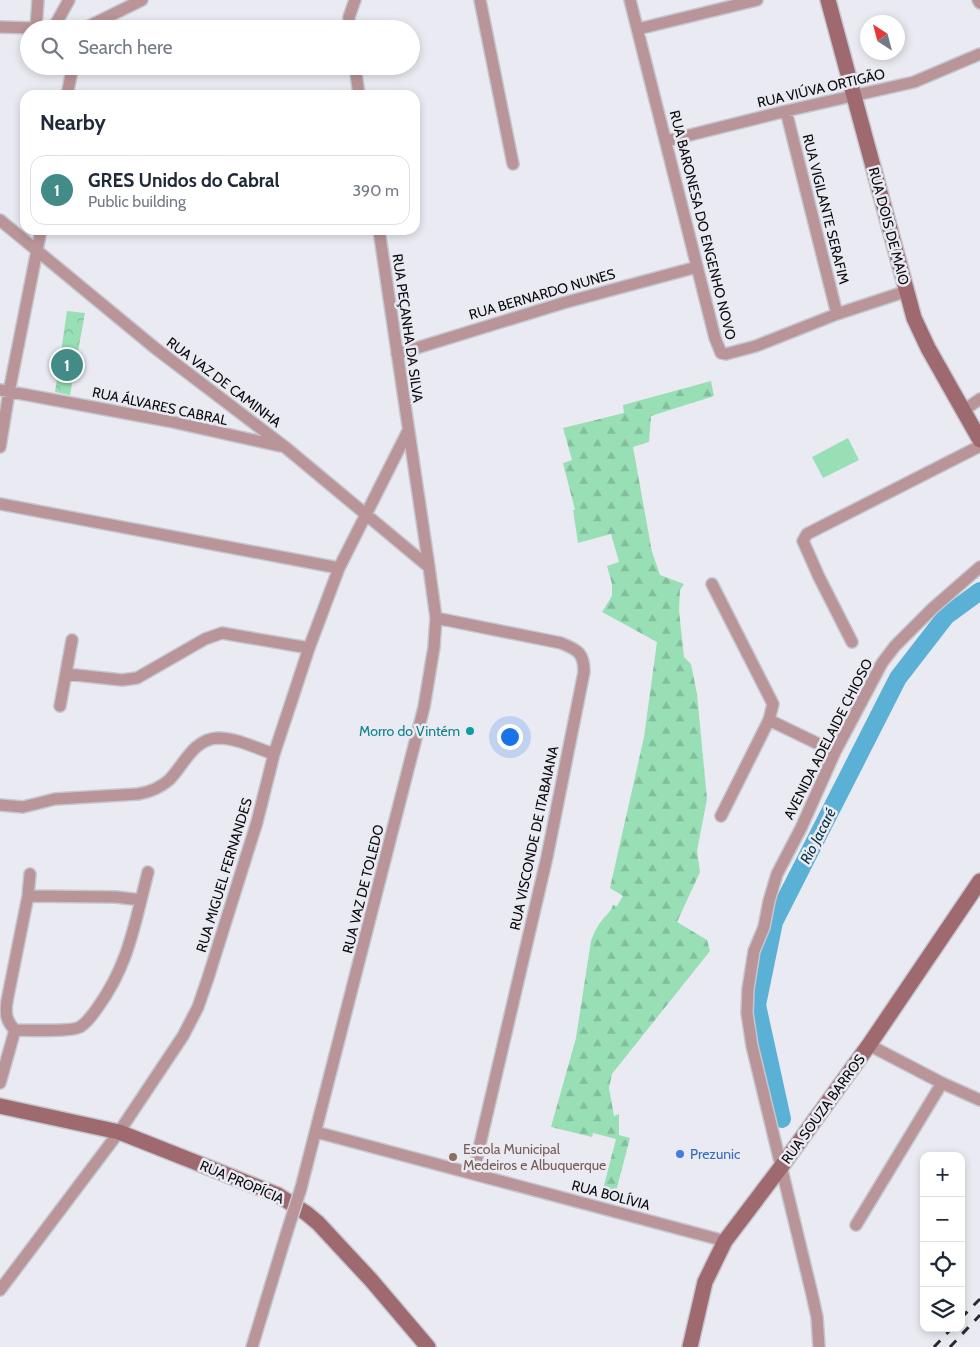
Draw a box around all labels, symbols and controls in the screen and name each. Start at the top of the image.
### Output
north arrow [860,15,905,60]
search box [20,20,420,75]
icon: search [38,34,66,62]
text: Search here [78,36,172,59]
street label: RUA VIÚVA ORTIGÃO [755,64,887,111]
street label: RUA BARONESA DO ENGENHO NOVO [666,108,740,342]
text: Nearby [40,110,106,135]
street label: RUA VIGILANTE SERAFIM [799,132,853,286]
street label: RUA DOIS DE MAIO [865,165,913,287]
text: GRES Unidos do Cabral [88,169,279,192]
text: 1 [54,181,60,200]
text: 390 m [352,181,399,200]
text: Public building [88,192,186,211]
street label: RUA PEÇANHA DA SILVA [389,252,427,404]
street label: RUA BERNARDO NUNES [467,264,617,324]
street label: RUA VAZ DE CAMINHA [163,333,285,431]
pin: 1 [51,346,83,384]
street label: RUA ÁLVARES CABRAL [91,383,229,429]
street label: AVENIDA ADELAIDE CHIOSO [780,655,877,822]
place label: Morro do Vintém [359,722,460,740]
your location [497,724,523,750]
marker: Morro do Vintém [464,725,476,737]
street label: RUA VISCONDE DE ITABAIANA [506,744,562,932]
street label: RUA MIGUEL FERNANDES [192,796,256,954]
water label: Rio Jacaré [796,805,840,867]
street label: RUA VAZ DE TOLEDO [338,822,388,955]
street label: RUA SOUZA BARROS [777,1051,869,1167]
place label: Escola Municipal Medeiros e Albuquerque [463,1140,606,1174]
place label: Prezunic [690,1145,740,1163]
marker: Prezunic [674,1148,686,1160]
marker: Escola Municipal Medeiros e Albuquerque [447,1151,459,1163]
map controls [920,1152,965,1332]
button: + [920,1152,965,1197]
street label: RUA PROPÍCIA [197,1156,287,1208]
street label: RUA BOLÍVIA [570,1176,653,1214]
button: − [920,1197,965,1242]
button: locate [920,1242,965,1287]
button: layers [920,1287,965,1332]

